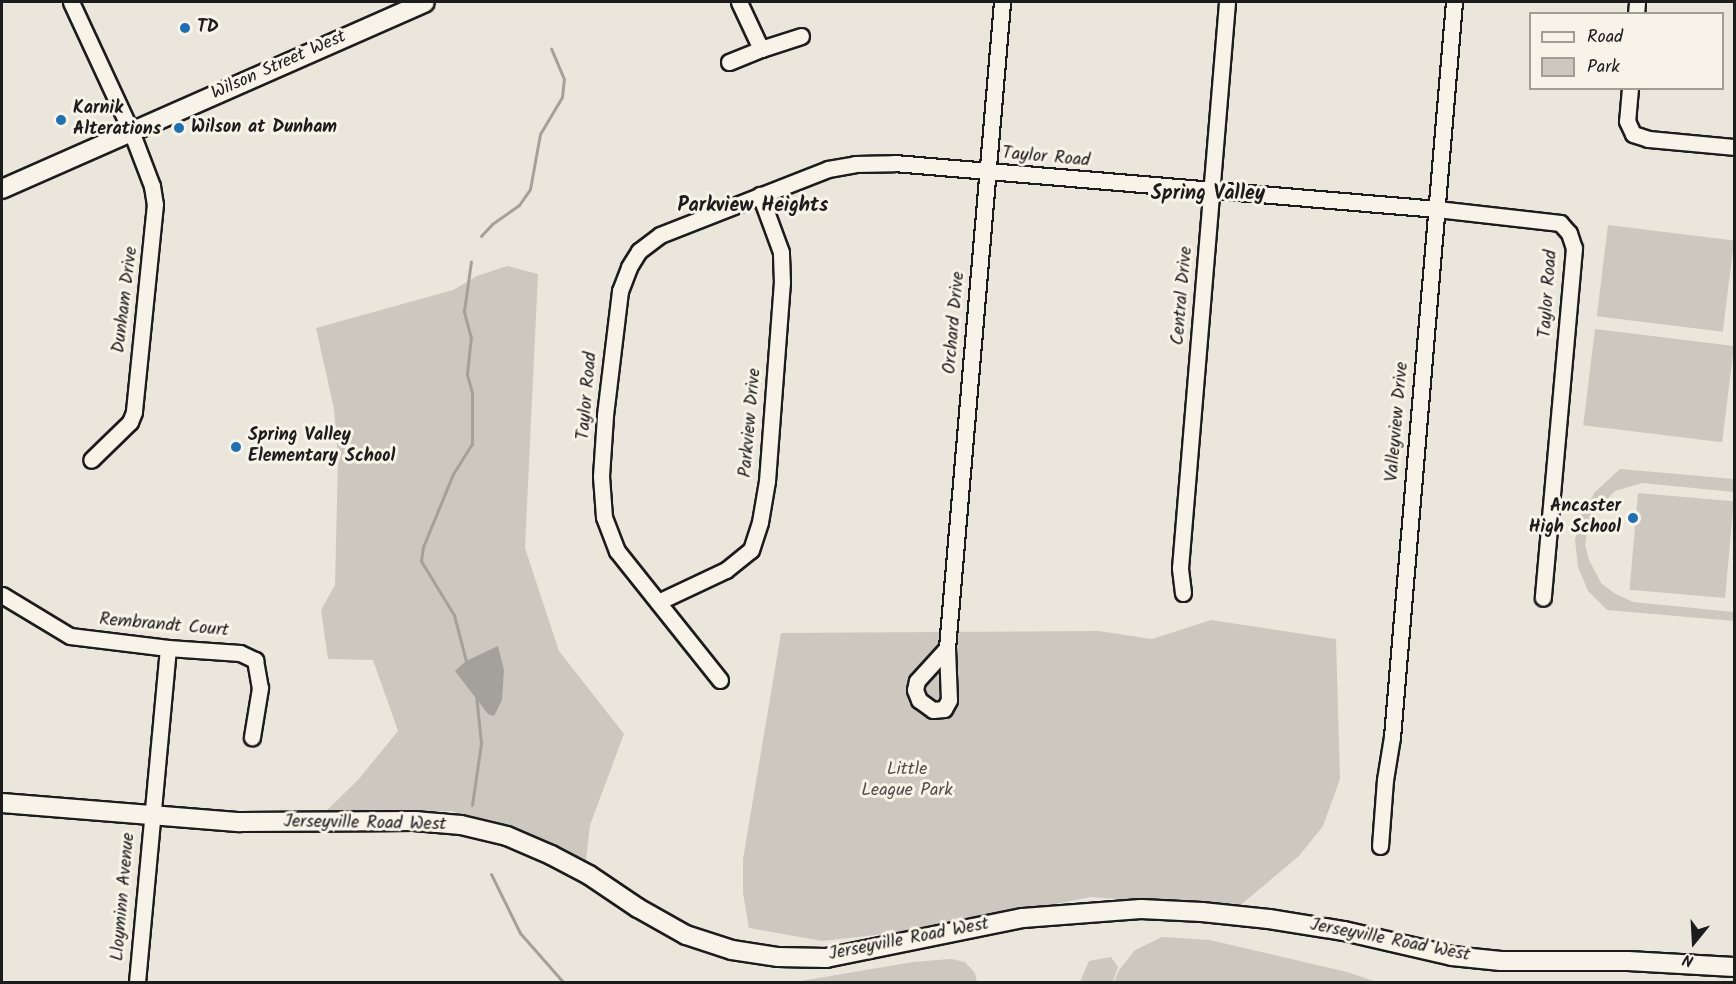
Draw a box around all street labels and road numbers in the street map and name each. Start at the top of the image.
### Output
street label: Wilson Street West [208,27,350,105]
street label: Taylor Road [1001,143,1091,173]
street label: Dunham Drive [109,246,143,354]
street label: Central Drive [1168,246,1198,346]
street label: Taylor Road [1535,249,1563,339]
street label: Orchard Drive [940,271,970,375]
street label: Taylor Road [573,351,603,441]
street label: Valleyview Drive [1382,361,1414,483]
street label: Parkview Drive [735,368,767,478]
street label: Rembrandt Court [98,610,230,642]
street label: Jerseyville Road West [283,812,447,836]
street label: Lloyminn Avenue [108,832,140,962]
street label: Jerseyville Road West [827,914,991,966]
street label: Jerseyville Road West [1308,915,1472,967]

